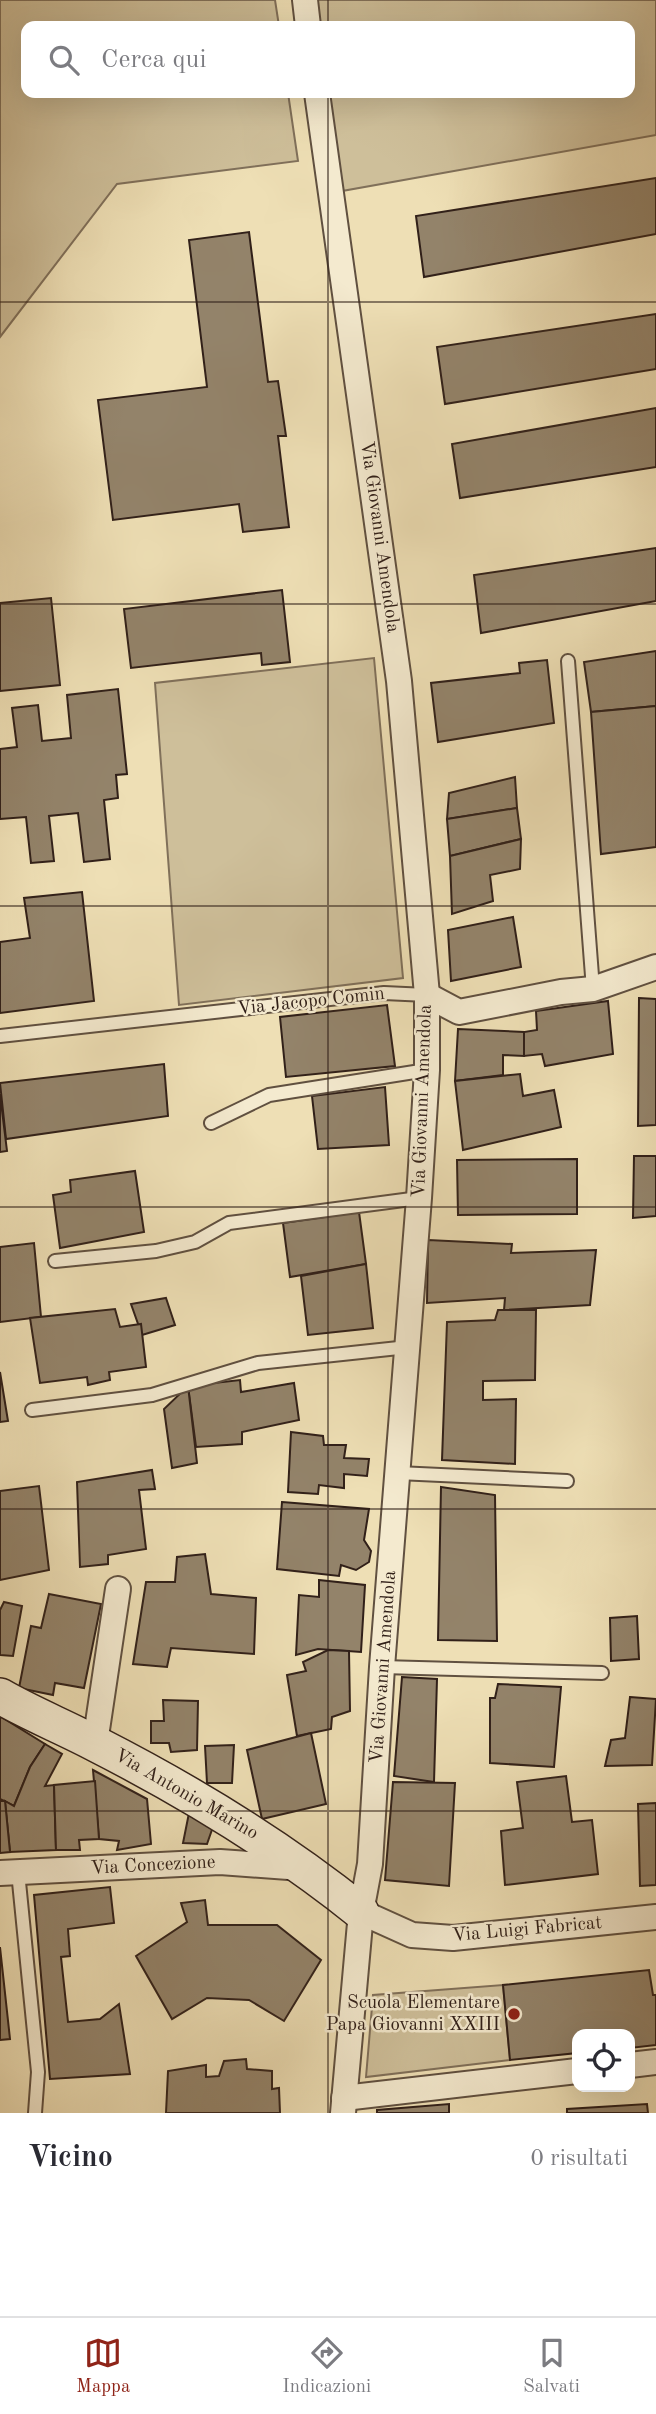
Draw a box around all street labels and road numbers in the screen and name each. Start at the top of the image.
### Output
street label: Via Giovanni Amendola [356,440,402,635]
street label: Via Jacopo Comin [236,985,386,1019]
street label: Via Giovanni Amendola [410,1003,436,1198]
street label: Via Giovanni Amendola [368,1569,400,1764]
street label: Via Antonio Marino [111,1746,261,1844]
street label: Via Concezione [90,1853,216,1879]
street label: Via Luigi Fabricat [451,1914,603,1946]

